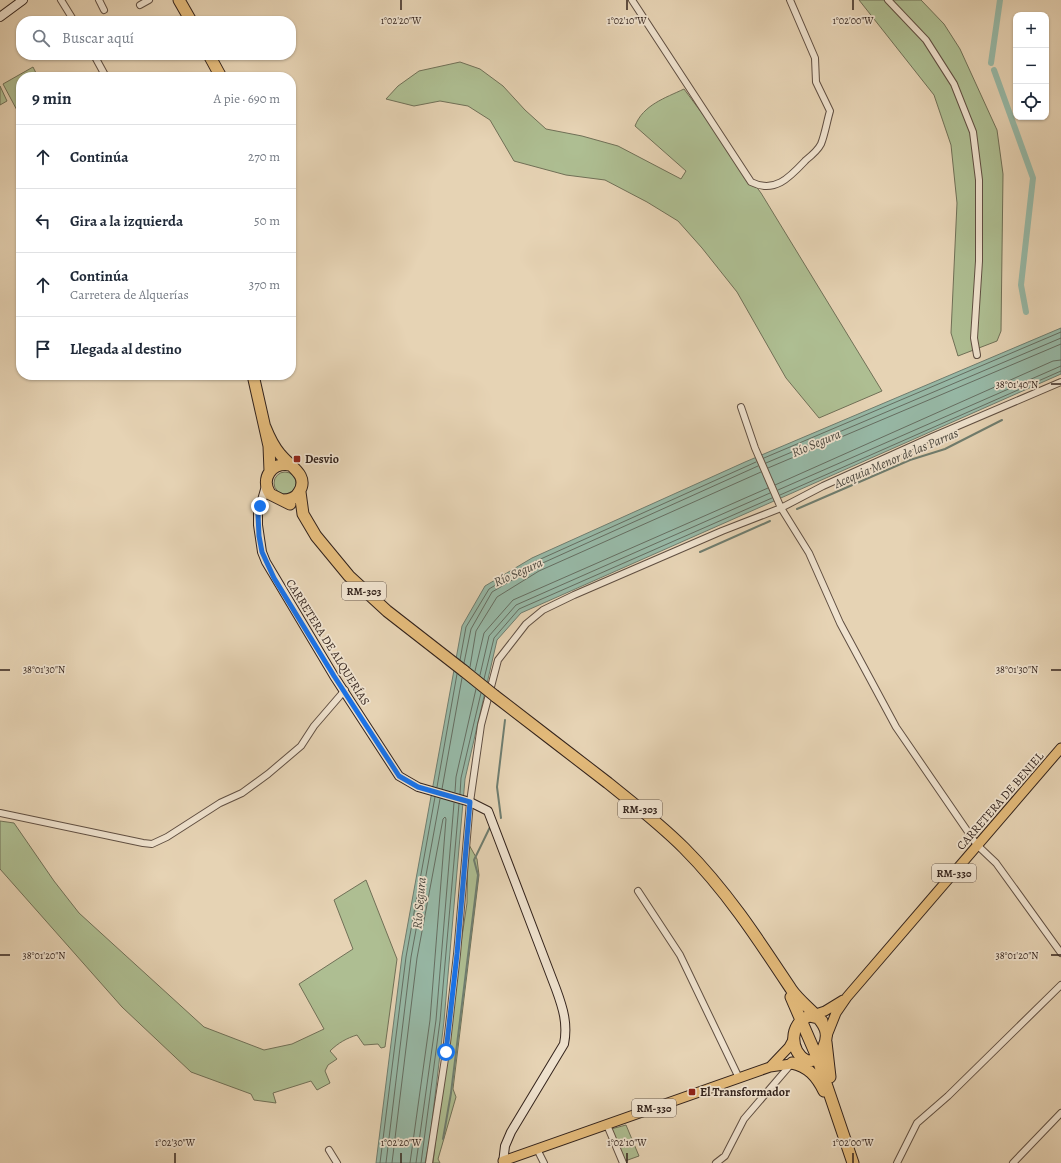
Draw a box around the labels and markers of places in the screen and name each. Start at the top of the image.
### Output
place label: Desvio [305,451,339,467]
marker: Desvio [292,454,302,464]
place label: El Transformador [700,1084,790,1100]
marker: El Transformador [687,1087,697,1097]

